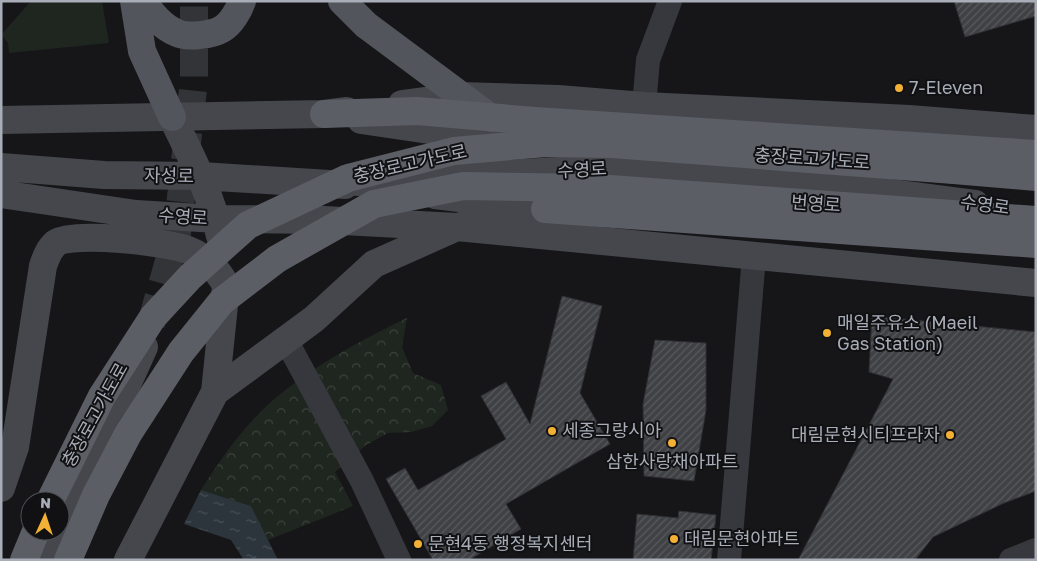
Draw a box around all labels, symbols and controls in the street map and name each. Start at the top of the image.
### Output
place label: 7-Eleven [909,76,983,98]
marker: 7-Eleven [893,82,905,94]
street label: 충장로고가도로 [351,139,469,187]
street label: 충장로고가도로 [753,143,871,173]
street label: 수영로 [557,157,607,181]
street label: 자성로 [144,164,194,186]
street label: 번영로 [791,190,842,216]
street label: 수영로 [959,190,1011,218]
street label: 수영로 [158,203,209,229]
place label: 매일주유소 (Maeil Gas Station) [837,311,978,354]
marker: 매일주유소 (Maeil Gas Station) [821,327,833,339]
street label: 충장로고가도로 [56,358,132,471]
place label: 세종그랑시아 [562,419,662,441]
place label: 대림문현시티프라자 [791,423,940,445]
marker: 세종그랑시아 [546,425,558,437]
marker: 대림문현시티프라자 [944,429,956,441]
marker: 삼한사랑채아파트 [666,437,678,449]
place label: 삼한사랑채아파트 [606,450,738,472]
north arrow [20,491,70,541]
text: N [40,494,51,511]
place label: 대림문현아파트 [684,527,800,549]
place label: 문현4동 행정복지센터 [428,532,593,554]
marker: 대림문현아파트 [668,533,680,545]
marker: 문현4동 행정복지센터 [412,538,424,550]

